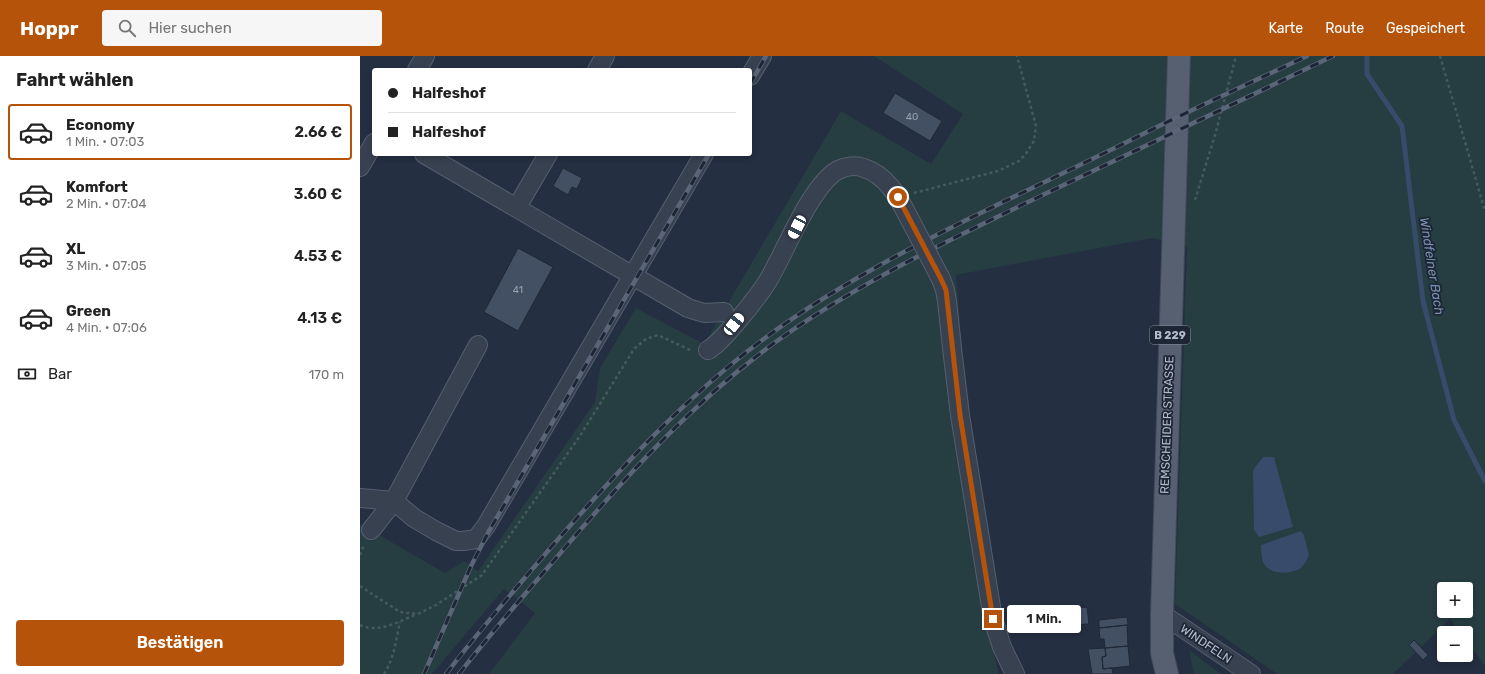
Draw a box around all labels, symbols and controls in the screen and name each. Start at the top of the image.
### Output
search box [102,10,382,46]
text: Hoppr [20,17,78,40]
icon: search [116,17,138,39]
text: Hier suchen [148,19,232,37]
text: Karte [1268,20,1303,37]
text: Route [1325,20,1364,37]
text: Gespeichert [1386,20,1465,37]
text: Fahrt wählen [16,69,134,91]
text: Halfeshof [412,84,486,102]
house number: 40 [906,111,918,123]
icon: car [18,114,54,150]
text: Economy [66,116,135,134]
text: 2.66 € [294,123,342,141]
text: Halfeshof [412,123,486,141]
text: 1 Min. · 07:03 [66,134,144,149]
icon: car [18,176,54,212]
text: Komfort [66,178,128,196]
text: 3.60 € [294,185,342,203]
route start [889,188,907,206]
text: 2 Min. · 07:04 [66,196,147,211]
car [786,214,808,240]
water label: Windfelner Bach [1417,216,1447,316]
icon: car [18,238,54,274]
text: XL [66,240,85,258]
text: 4.53 € [294,247,342,265]
text: 3 Min. · 07:05 [66,258,147,273]
house number: 41 [513,284,523,296]
icon: car [18,300,54,336]
text: Green [66,302,111,320]
text: 4.13 € [297,309,342,327]
car [722,311,746,337]
text: 4 Min. · 07:06 [66,320,147,335]
road number: B 229 [1150,326,1190,344]
street label: REMSCHEIDER STRASSE [1158,356,1176,494]
icon: cash [16,363,38,385]
text: Bar [48,365,72,383]
text: 170 m [309,367,344,382]
map controls [1437,582,1473,662]
button: + [1437,582,1473,618]
callout: 1 Min. [1007,605,1081,633]
route end [984,610,1002,628]
text: 1 Min. [1026,611,1062,626]
button: Bestätigen [16,620,344,666]
street label: WINDFELN [1178,622,1234,666]
button: − [1437,626,1473,662]

